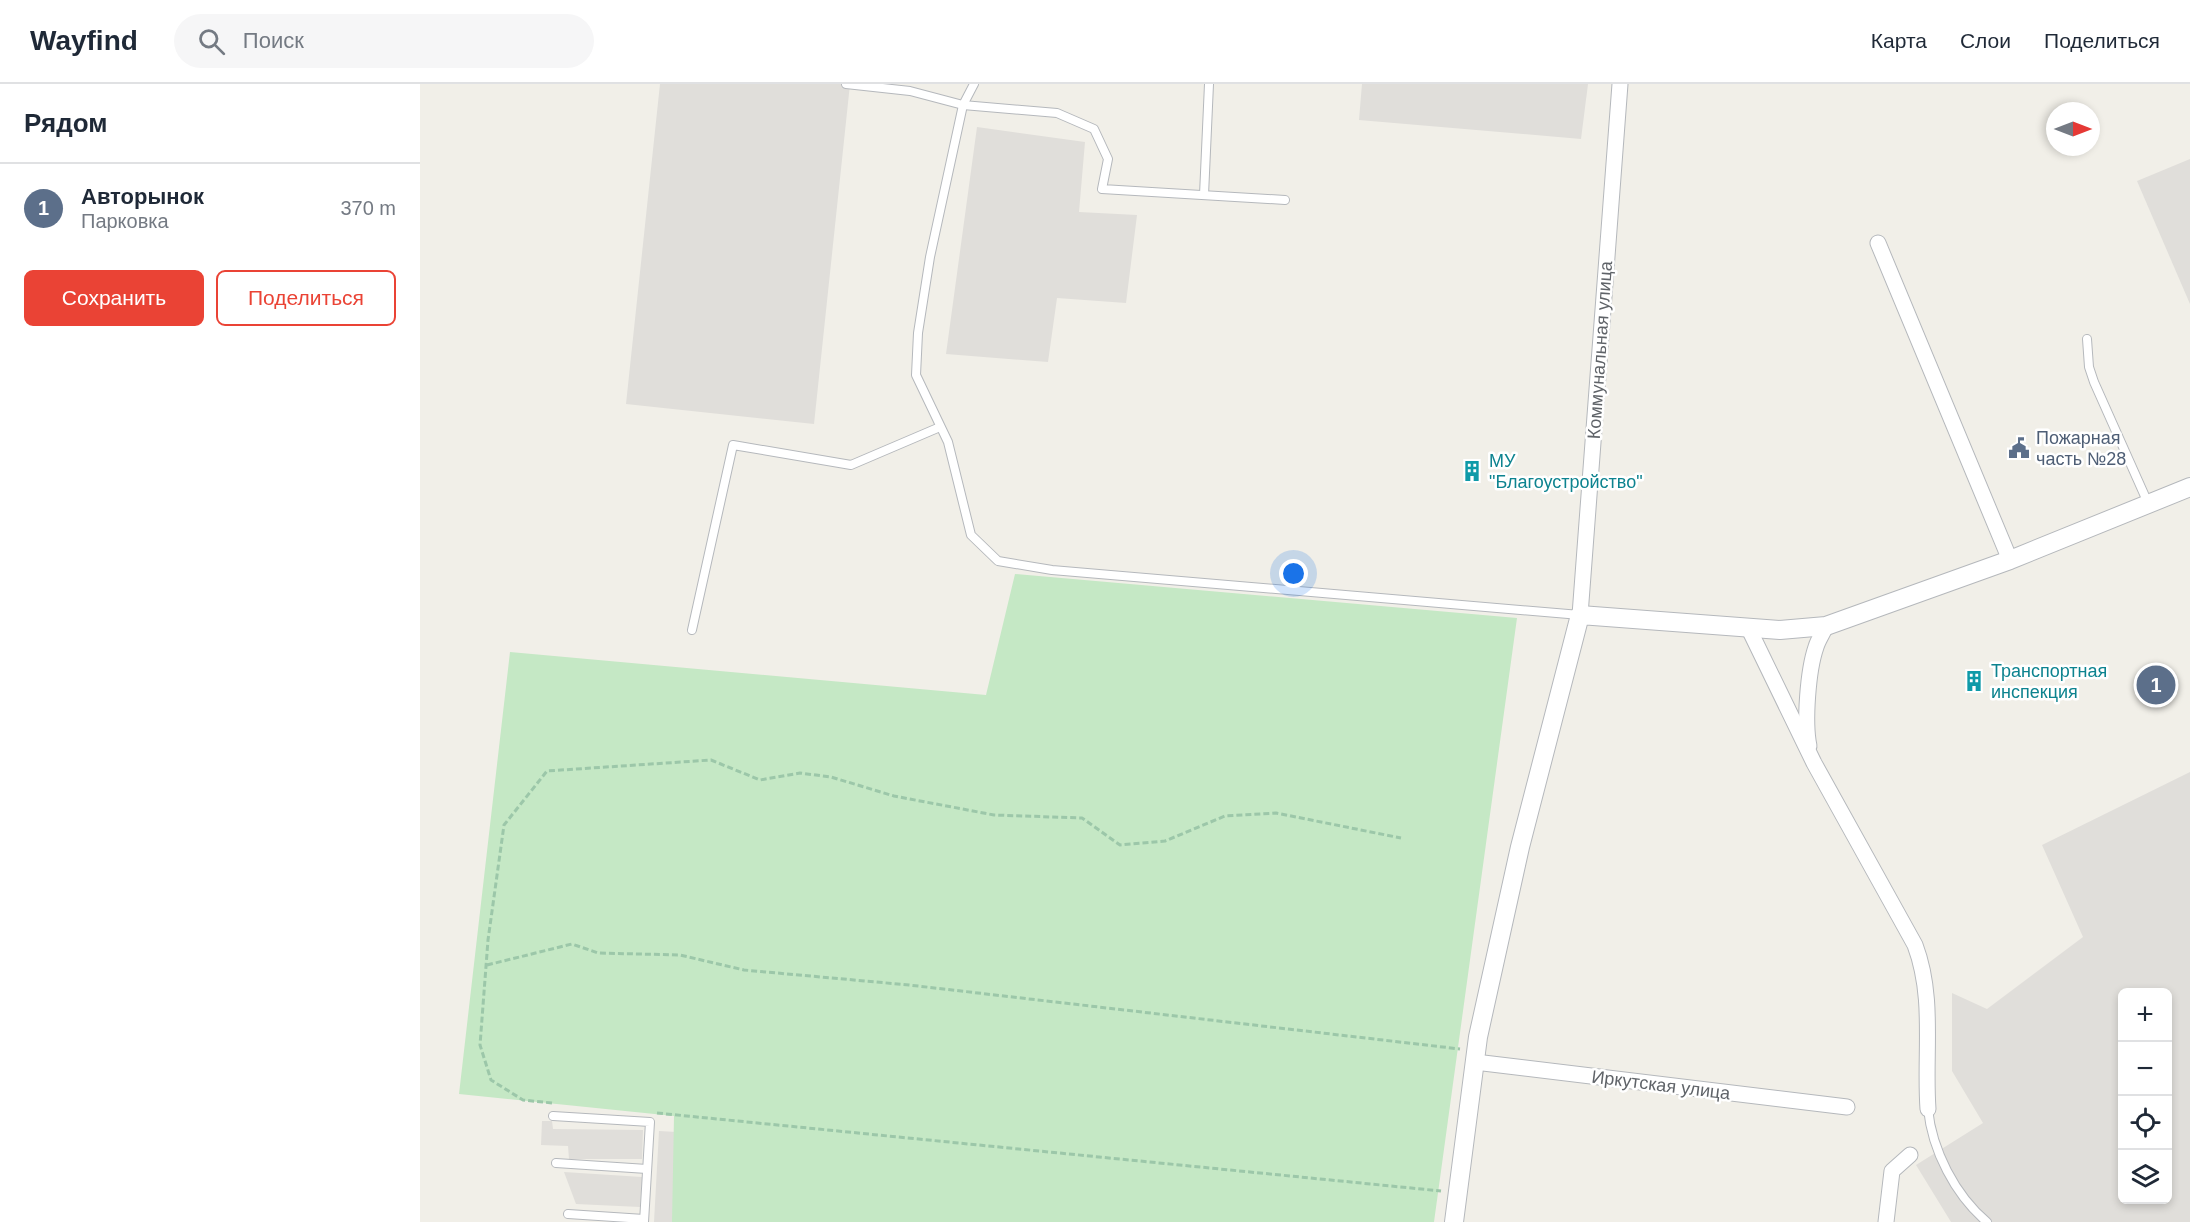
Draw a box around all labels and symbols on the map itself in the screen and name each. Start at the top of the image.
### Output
north arrow [2046,102,2100,156]
street label: Коммунальная улица [1584,259,1616,440]
place label: Пожарная часть №28 [2036,428,2126,469]
public building icon: Пожарная часть №28 [2007,436,2031,460]
place label: МУ "Благоустройство" [1489,451,1643,492]
building icon: МУ "Благоустройство" [1460,459,1484,483]
your location [1279,559,1308,588]
place label: Транспортная инспекция [1991,661,2107,702]
pin: 1 [2136,662,2176,708]
building icon: Транспортная инспекция [1962,669,1986,693]
street label: Иркутская улица [1591,1067,1732,1104]

